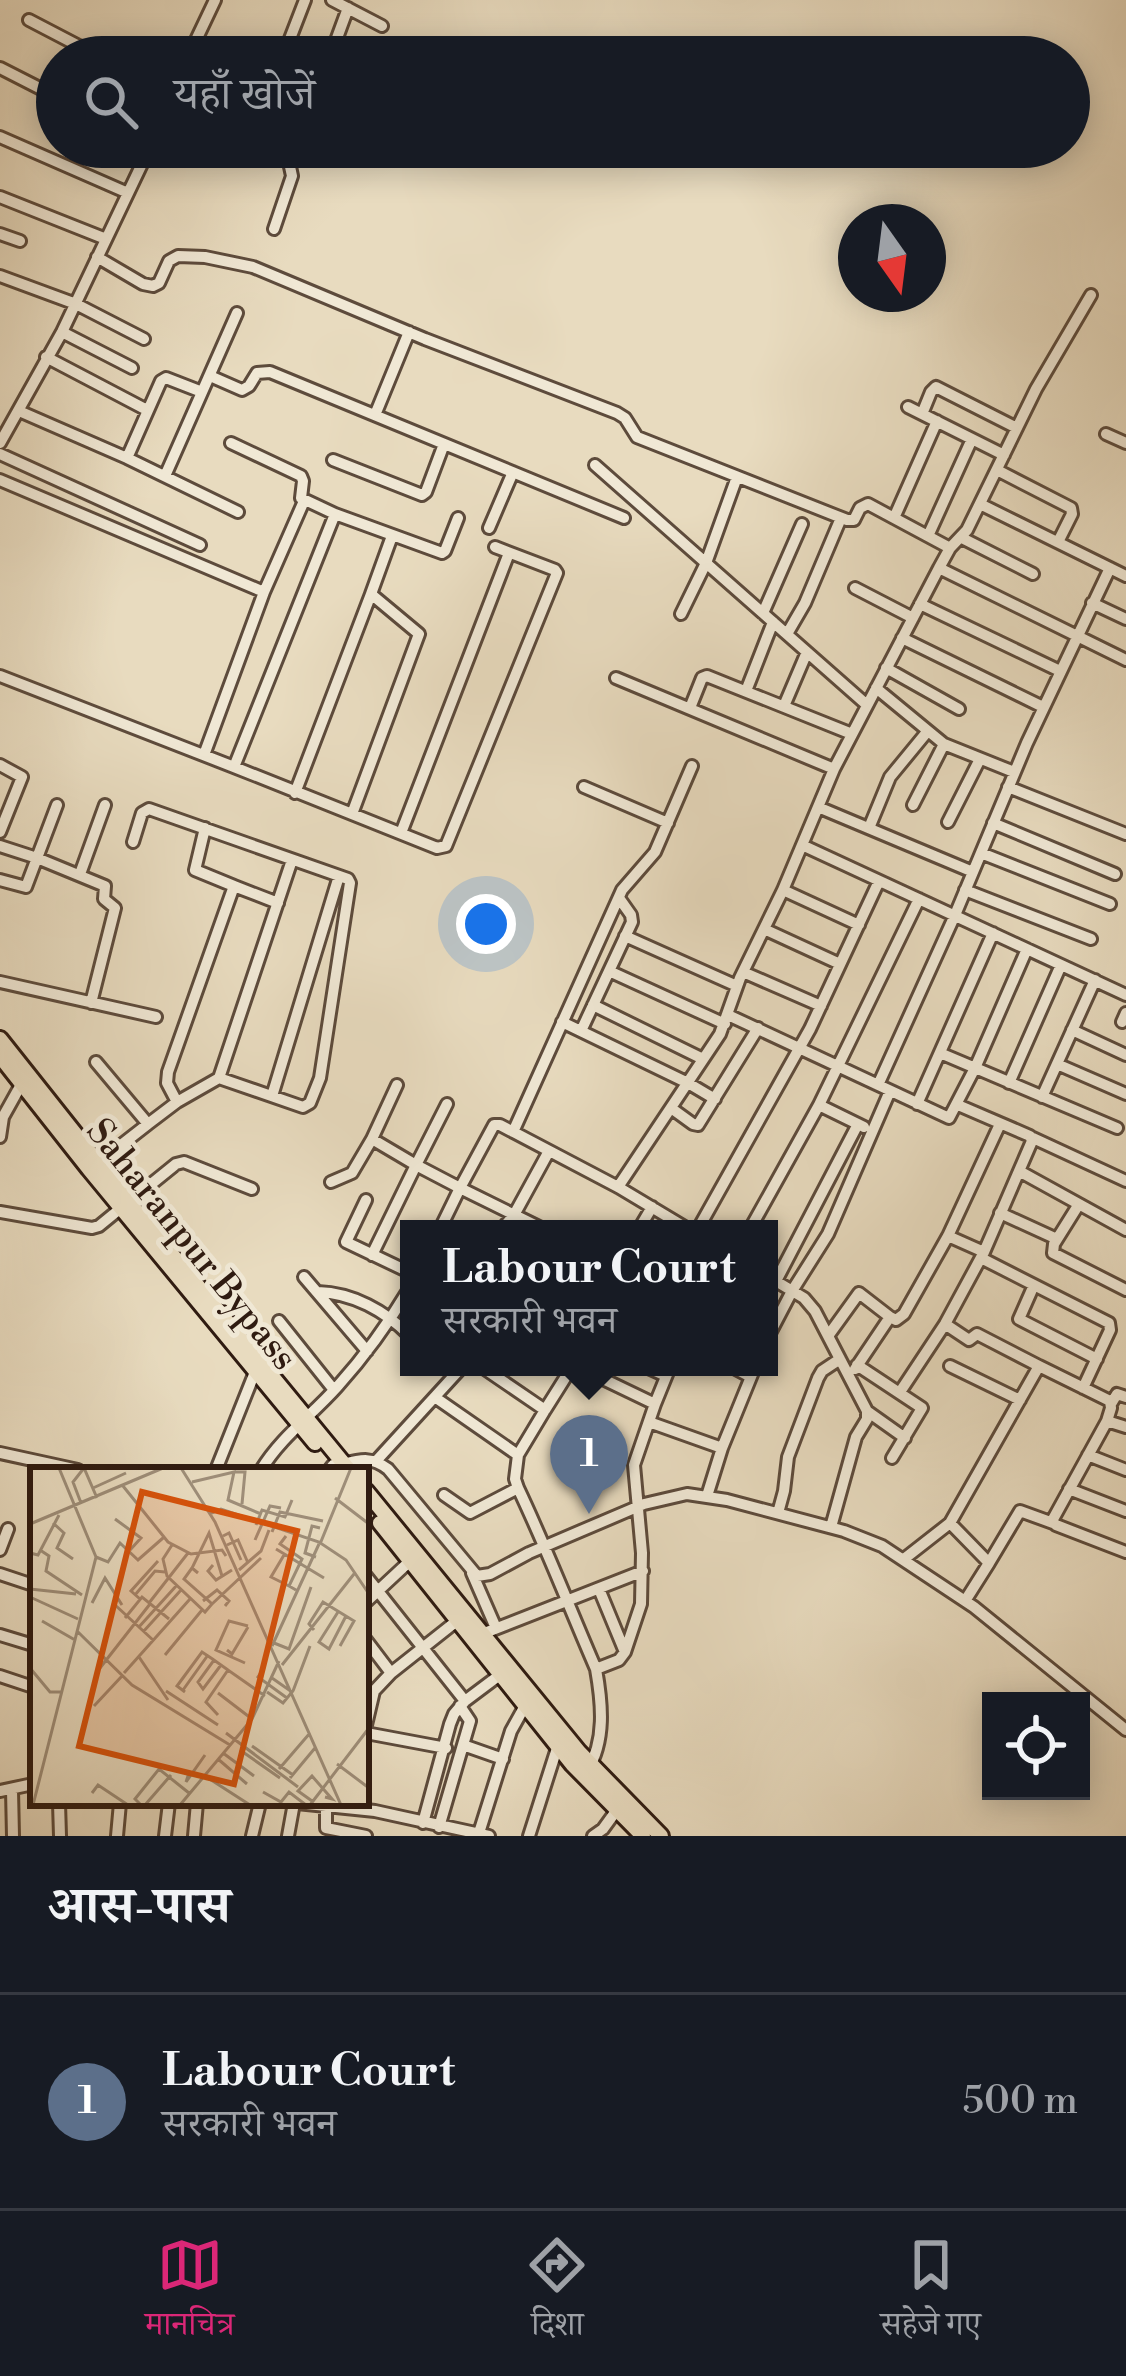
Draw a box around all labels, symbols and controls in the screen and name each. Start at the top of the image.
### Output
search box [36,36,1090,168]
text: यहाँ खोजें [174,67,315,124]
icon: search [78,69,144,135]
north arrow [838,204,946,312]
your location [456,894,516,954]
street label: Saharanpur Bypass [76,1110,306,1380]
popup [400,1220,778,1376]
text: Labour Court [442,1240,736,1297]
text: सरकारी भवन [442,1297,617,1346]
pin: 1 [550,1415,628,1514]
inset map [30,1467,369,1806]
map controls [982,1692,1090,1800]
button: locate [982,1692,1090,1800]
text: आस-पास [48,1875,230,1939]
text: Labour Court [162,2043,455,2100]
text: 1 [78,2077,96,2126]
text: 500 m [963,2077,1078,2126]
text: सरकारी भवन [162,2100,337,2149]
tab: मानचित्र [145,2232,234,2356]
tab: दिशा [524,2232,590,2356]
tab: सहेजे गए [880,2232,981,2356]

